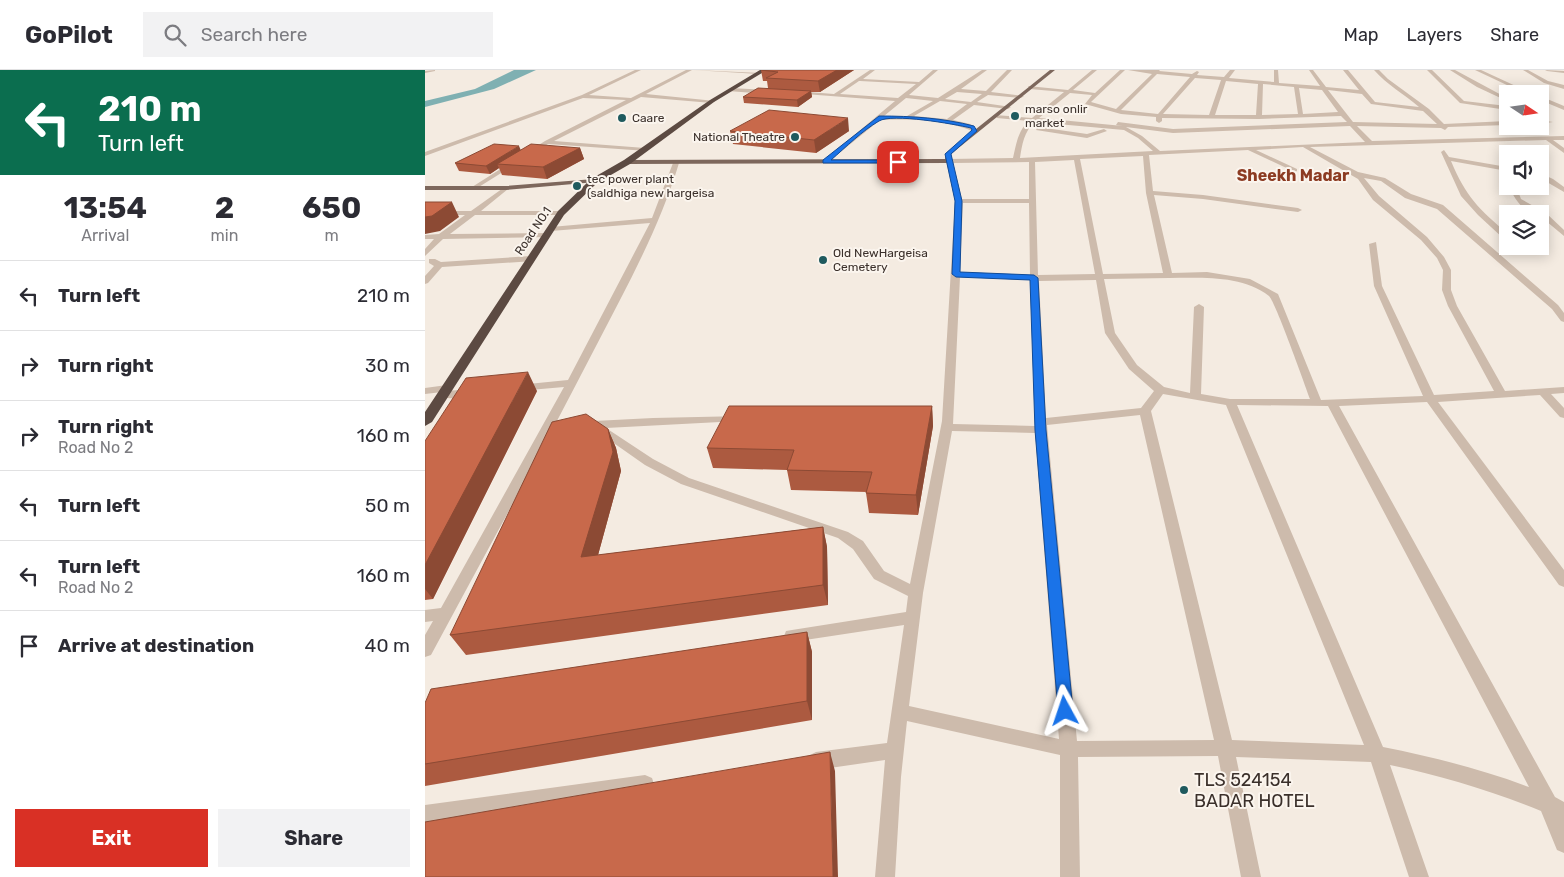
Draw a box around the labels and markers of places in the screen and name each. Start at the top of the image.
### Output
place label: marso onlir market [1025,102,1088,130]
marker: marso onlir market [1009,110,1021,122]
place label: Caare [632,111,665,125]
marker: Caare [616,112,628,124]
place label: National Theatre [693,130,785,144]
marker: National Theatre [789,131,801,143]
pin [877,141,919,183]
place label: tec power plant (saldhiga new hargeisa [587,172,714,200]
marker: tec power plant (saldhiga new hargeisa [571,180,583,192]
place label: Old NewHargeisa Cemetery [833,246,928,274]
marker: Old NewHargeisa Cemetery [817,254,829,266]
place label: TLS 524154 BADAR HOTEL [1194,769,1315,812]
marker: TLS 524154 BADAR HOTEL [1178,784,1190,796]

